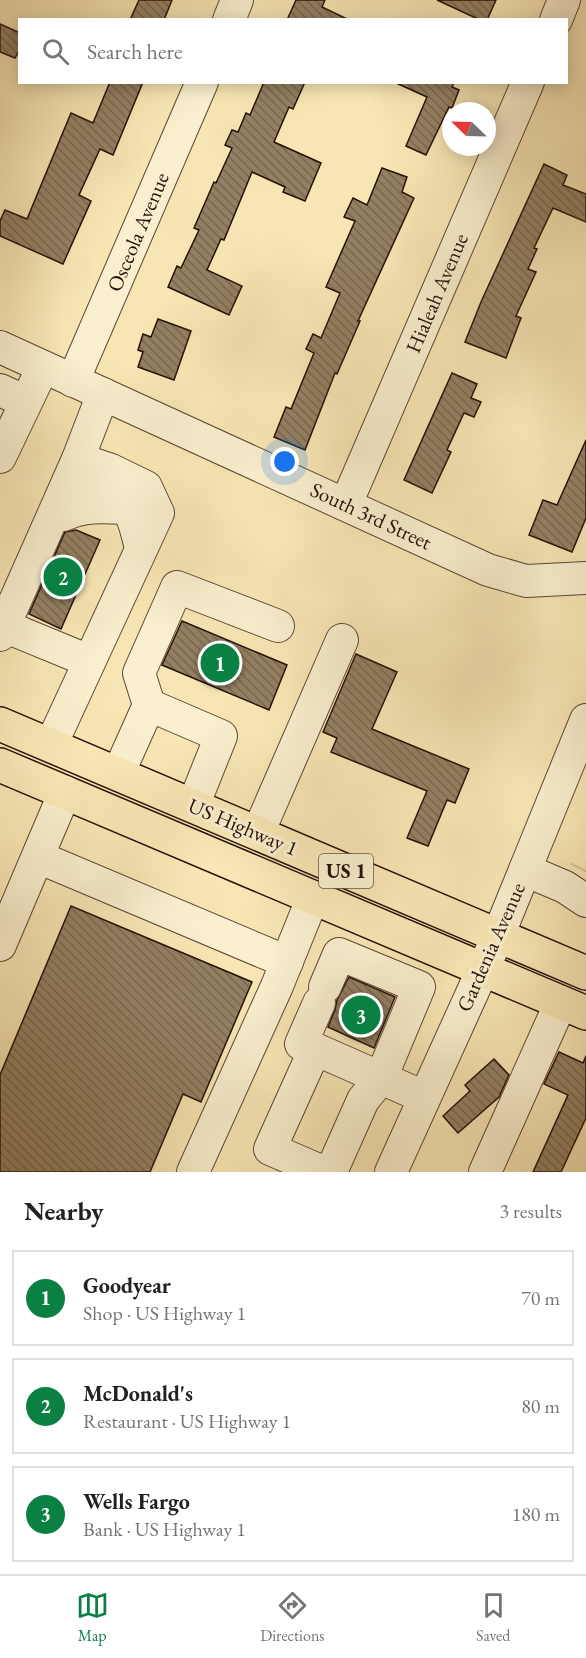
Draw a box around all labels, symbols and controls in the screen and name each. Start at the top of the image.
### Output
search box [18,18,568,84]
icon: search [39,35,72,68]
text: Search here [87,37,182,66]
north arrow [442,102,496,156]
street label: Osceola Avenue [100,168,175,295]
street label: Hialeah Avenue [399,229,474,357]
your location [270,447,299,476]
street label: South 3rd Street [306,476,437,556]
pin: 2 [44,554,82,600]
pin: 1 [200,640,240,686]
street label: US Highway 1 [184,791,302,862]
road number: US 1 [319,854,373,888]
street label: Gardenia Avenue [450,878,531,1016]
pin: 3 [342,992,380,1038]
text: Nearby [24,1194,104,1228]
text: 3 results [499,1198,562,1224]
text: Goodyear [83,1271,171,1300]
text: 1 [40,1285,51,1311]
text: 70 m [521,1285,560,1311]
text: Shop · US Highway 1 [83,1300,246,1326]
text: McDonald's [83,1379,193,1408]
text: 2 [40,1393,51,1419]
text: 80 m [521,1393,560,1419]
text: Restaurant · US Highway 1 [83,1408,291,1434]
text: Wells Fargo [83,1487,190,1516]
text: 3 [40,1501,51,1527]
text: 180 m [512,1501,560,1527]
text: Bank · US Highway 1 [83,1516,246,1542]
tab: Map [76,1589,109,1646]
tab: Directions [260,1589,325,1646]
tab: Saved [476,1589,510,1646]

